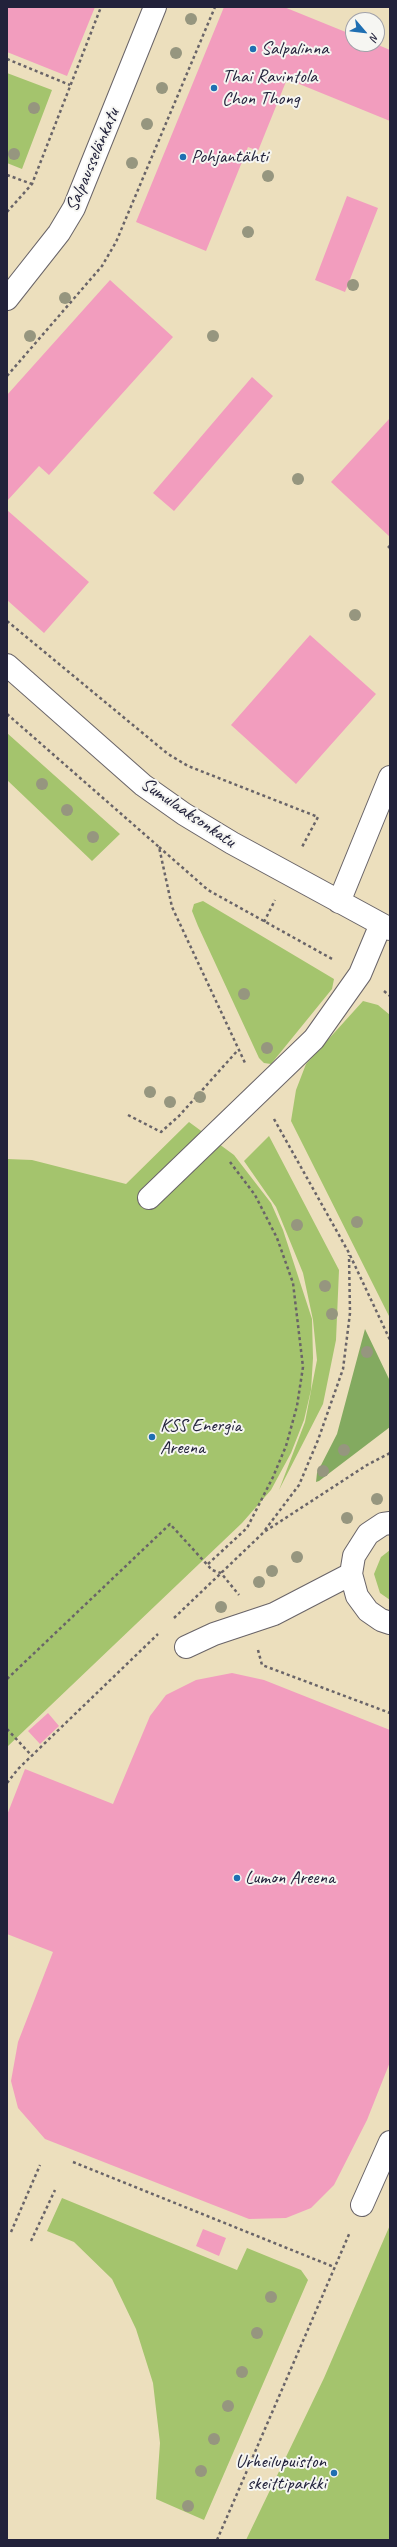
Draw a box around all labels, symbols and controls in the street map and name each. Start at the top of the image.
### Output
north arrow [345,12,385,52]
text: N [367,31,382,43]
place label: Salpalinna [261,38,329,60]
marker: Salpalinna [248,44,258,54]
place label: Thai Ravintola Chon Thong [222,66,317,110]
marker: Thai Ravintola Chon Thong [209,83,219,93]
street label: Salpausselänkatu [61,105,125,215]
place label: Pohjantähti [191,146,268,168]
marker: Pohjantähti [178,152,188,162]
street label: Sumulaaksonkatu [136,773,240,853]
place label: KSS Energia Areena [160,1415,241,1459]
marker: KSS Energia Areena [147,1432,157,1442]
place label: Lumon Areena [245,1867,335,1889]
marker: Lumon Areena [232,1873,242,1883]
place label: Urheilupuiston skeittiparkki [236,2451,326,2495]
marker: Urheilupuiston skeittiparkki [329,2468,339,2478]

